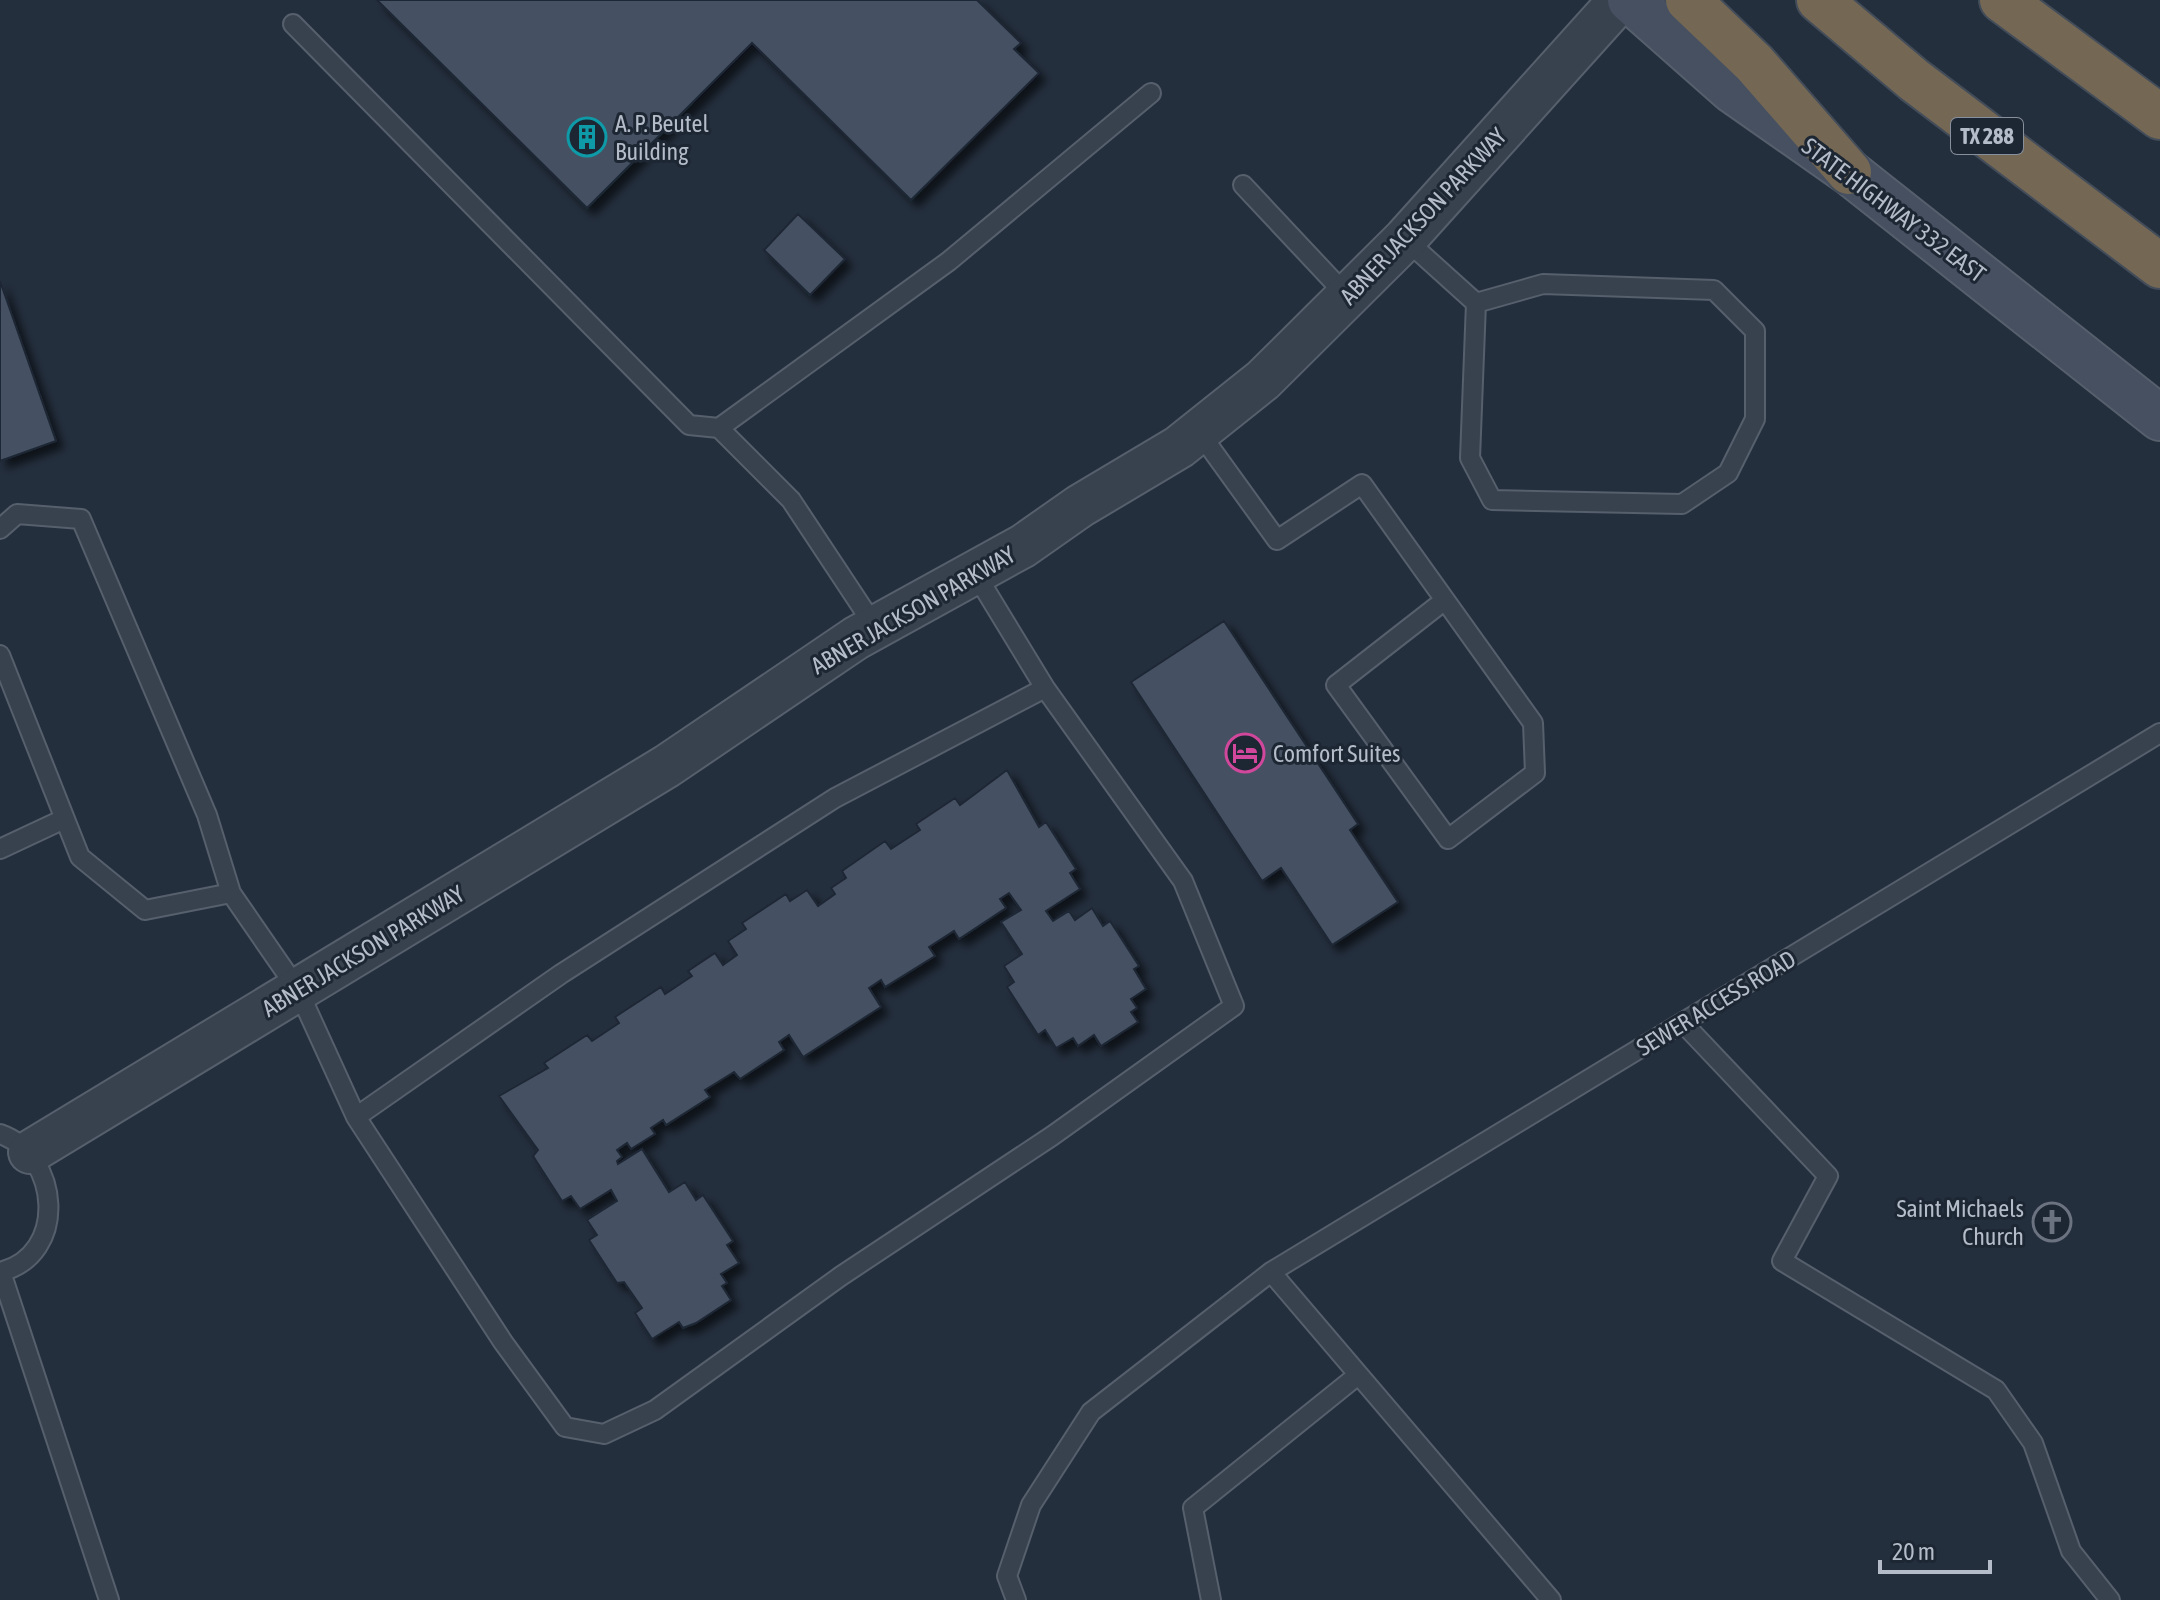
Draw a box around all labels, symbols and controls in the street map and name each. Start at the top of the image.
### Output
place label: A. P. Beutel Building [615,110,709,165]
building icon: A. P. Beutel Building [566,116,608,158]
road number: TX 288 [1951,118,2023,154]
street label: ABNER JACKSON PARKWAY [1334,122,1512,310]
street label: STATE HIGHWAY 332 EAST [1797,132,1991,288]
street label: ABNER JACKSON PARKWAY [806,540,1020,679]
hotel icon: Comfort Suites [1224,732,1266,774]
place label: Comfort Suites [1273,740,1401,767]
street label: ABNER JACKSON PARKWAY [257,880,469,1022]
street label: SEWER ACCESS ROAD [1632,945,1800,1061]
place label: Saint Michaels Church [1896,1195,2024,1250]
church icon: Saint Michaels Church [2031,1201,2073,1243]
scale bar [1880,1524,1990,1574]
text: 20 m [1892,1538,1935,1565]

